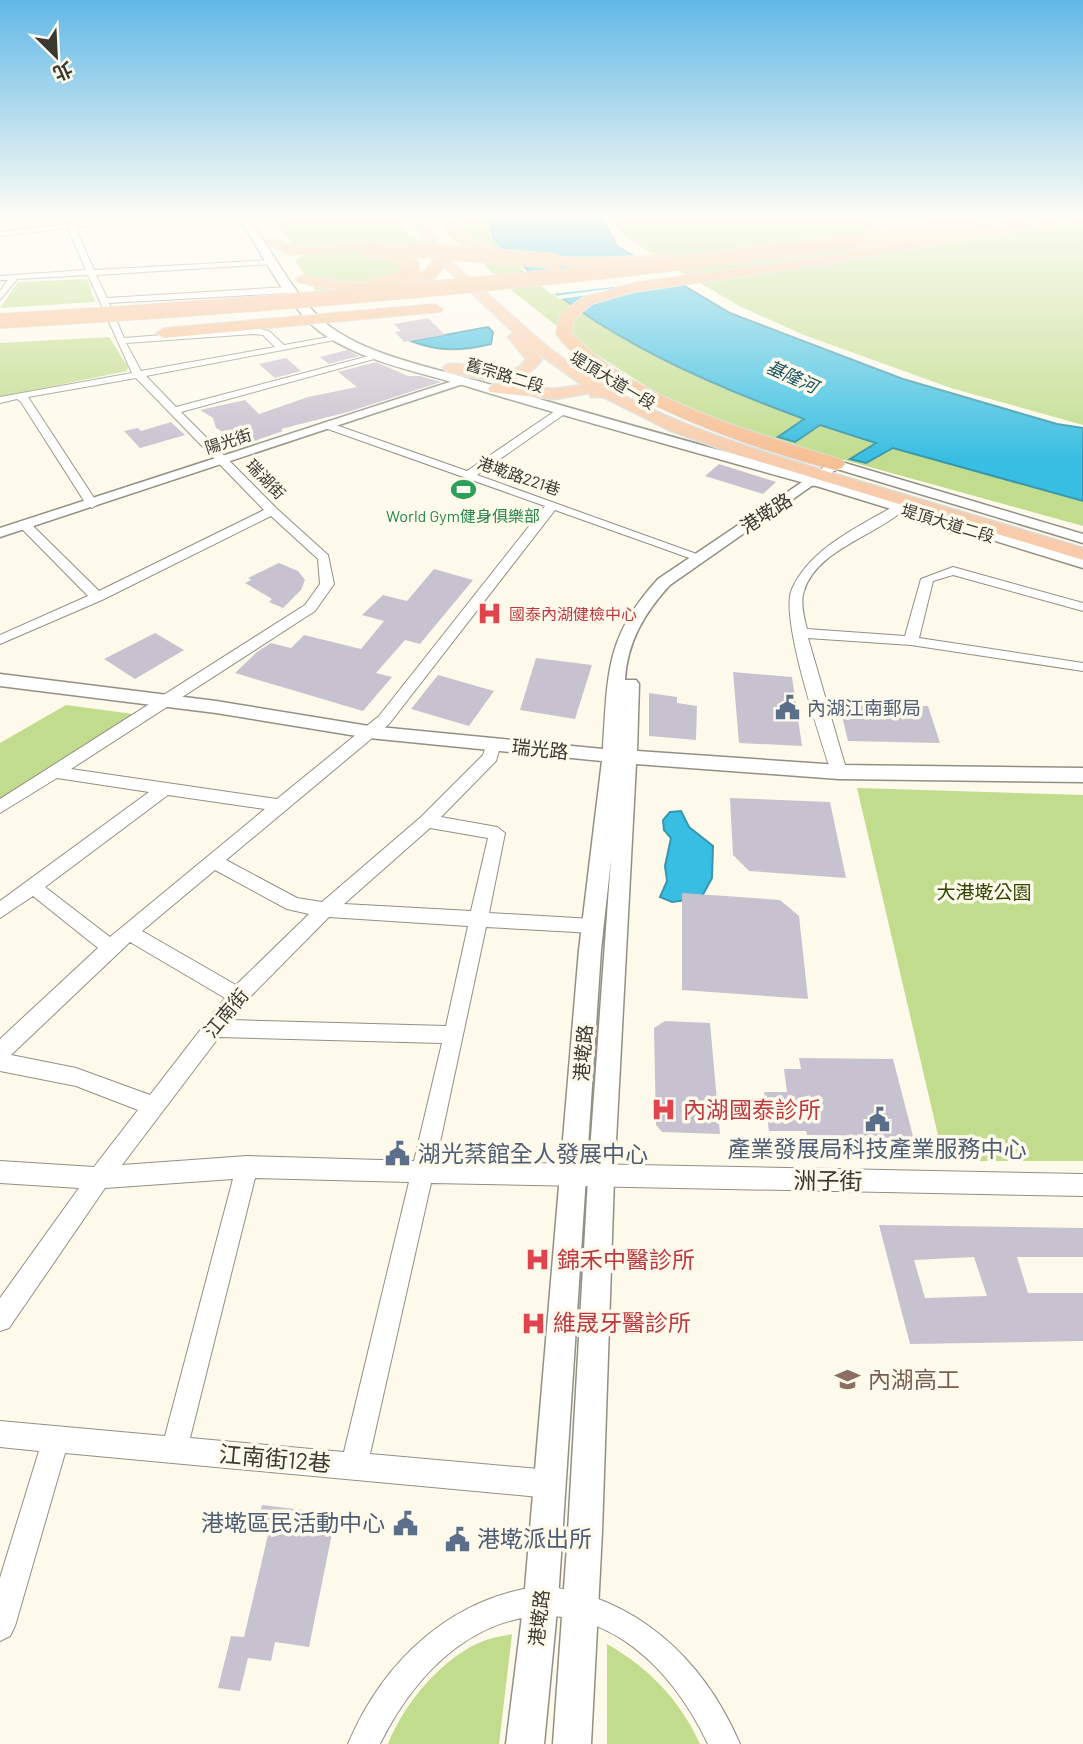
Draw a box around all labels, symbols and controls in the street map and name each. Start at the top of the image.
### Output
north arrow [21,21,91,91]
text: 北 [50,58,76,86]
street label: 堤頂大道一段 [567,347,659,412]
street label: 舊宗路二段 [464,354,546,395]
water label: 基隆河 [763,355,824,398]
street label: 陽光街 [202,424,254,457]
street label: 港墘路221巷 [475,452,563,499]
street label: 瑞湖街 [243,455,290,503]
sports icon: World Gym健身俱樂部 [449,476,477,504]
street label: 港墘路 [736,487,796,538]
street label: 堤頂大道二段 [899,499,997,546]
place label: World Gym健身俱樂部 [386,506,540,525]
hospital icon: 國泰內湖健檢中心 [475,600,503,628]
place label: 國泰內湖健檢中心 [509,604,637,623]
public building icon: 內湖江南郵局 [773,694,801,722]
place label: 內湖江南郵局 [807,696,921,719]
street label: 瑞光路 [510,734,570,763]
park label: 大港墘公園 [936,880,1032,903]
street label: 江南街 [198,983,253,1042]
street label: 港墘路 [569,1024,596,1082]
place label: 內湖國泰診所 [683,1095,821,1123]
hospital icon: 內湖國泰診所 [649,1096,677,1124]
public building icon: 產業發展局科技產業服務中心 [863,1105,891,1133]
place label: 產業發展局科技產業服務中心 [728,1134,1027,1162]
place label: 湖光棻館全人發展中心 [418,1139,648,1167]
public building icon: 湖光棻館全人發展中心 [384,1140,412,1168]
street label: 洲子街 [793,1165,863,1195]
place label: 錦禾中醫診所 [557,1245,695,1273]
hospital icon: 錦禾中醫診所 [523,1246,551,1274]
place label: 維晟牙醫診所 [553,1308,691,1336]
hospital icon: 維晟牙醫診所 [519,1309,547,1337]
place label: 內湖高工 [868,1365,960,1393]
school or university icon: 內湖高工 [834,1366,862,1394]
street label: 江南街12巷 [218,1439,332,1477]
place label: 港墘區民活動中心 [201,1508,385,1536]
public building icon: 港墘區民活動中心 [391,1509,419,1537]
place label: 港墘派出所 [477,1524,592,1552]
public building icon: 港墘派出所 [443,1525,471,1553]
street label: 港墘路 [524,1588,553,1648]

